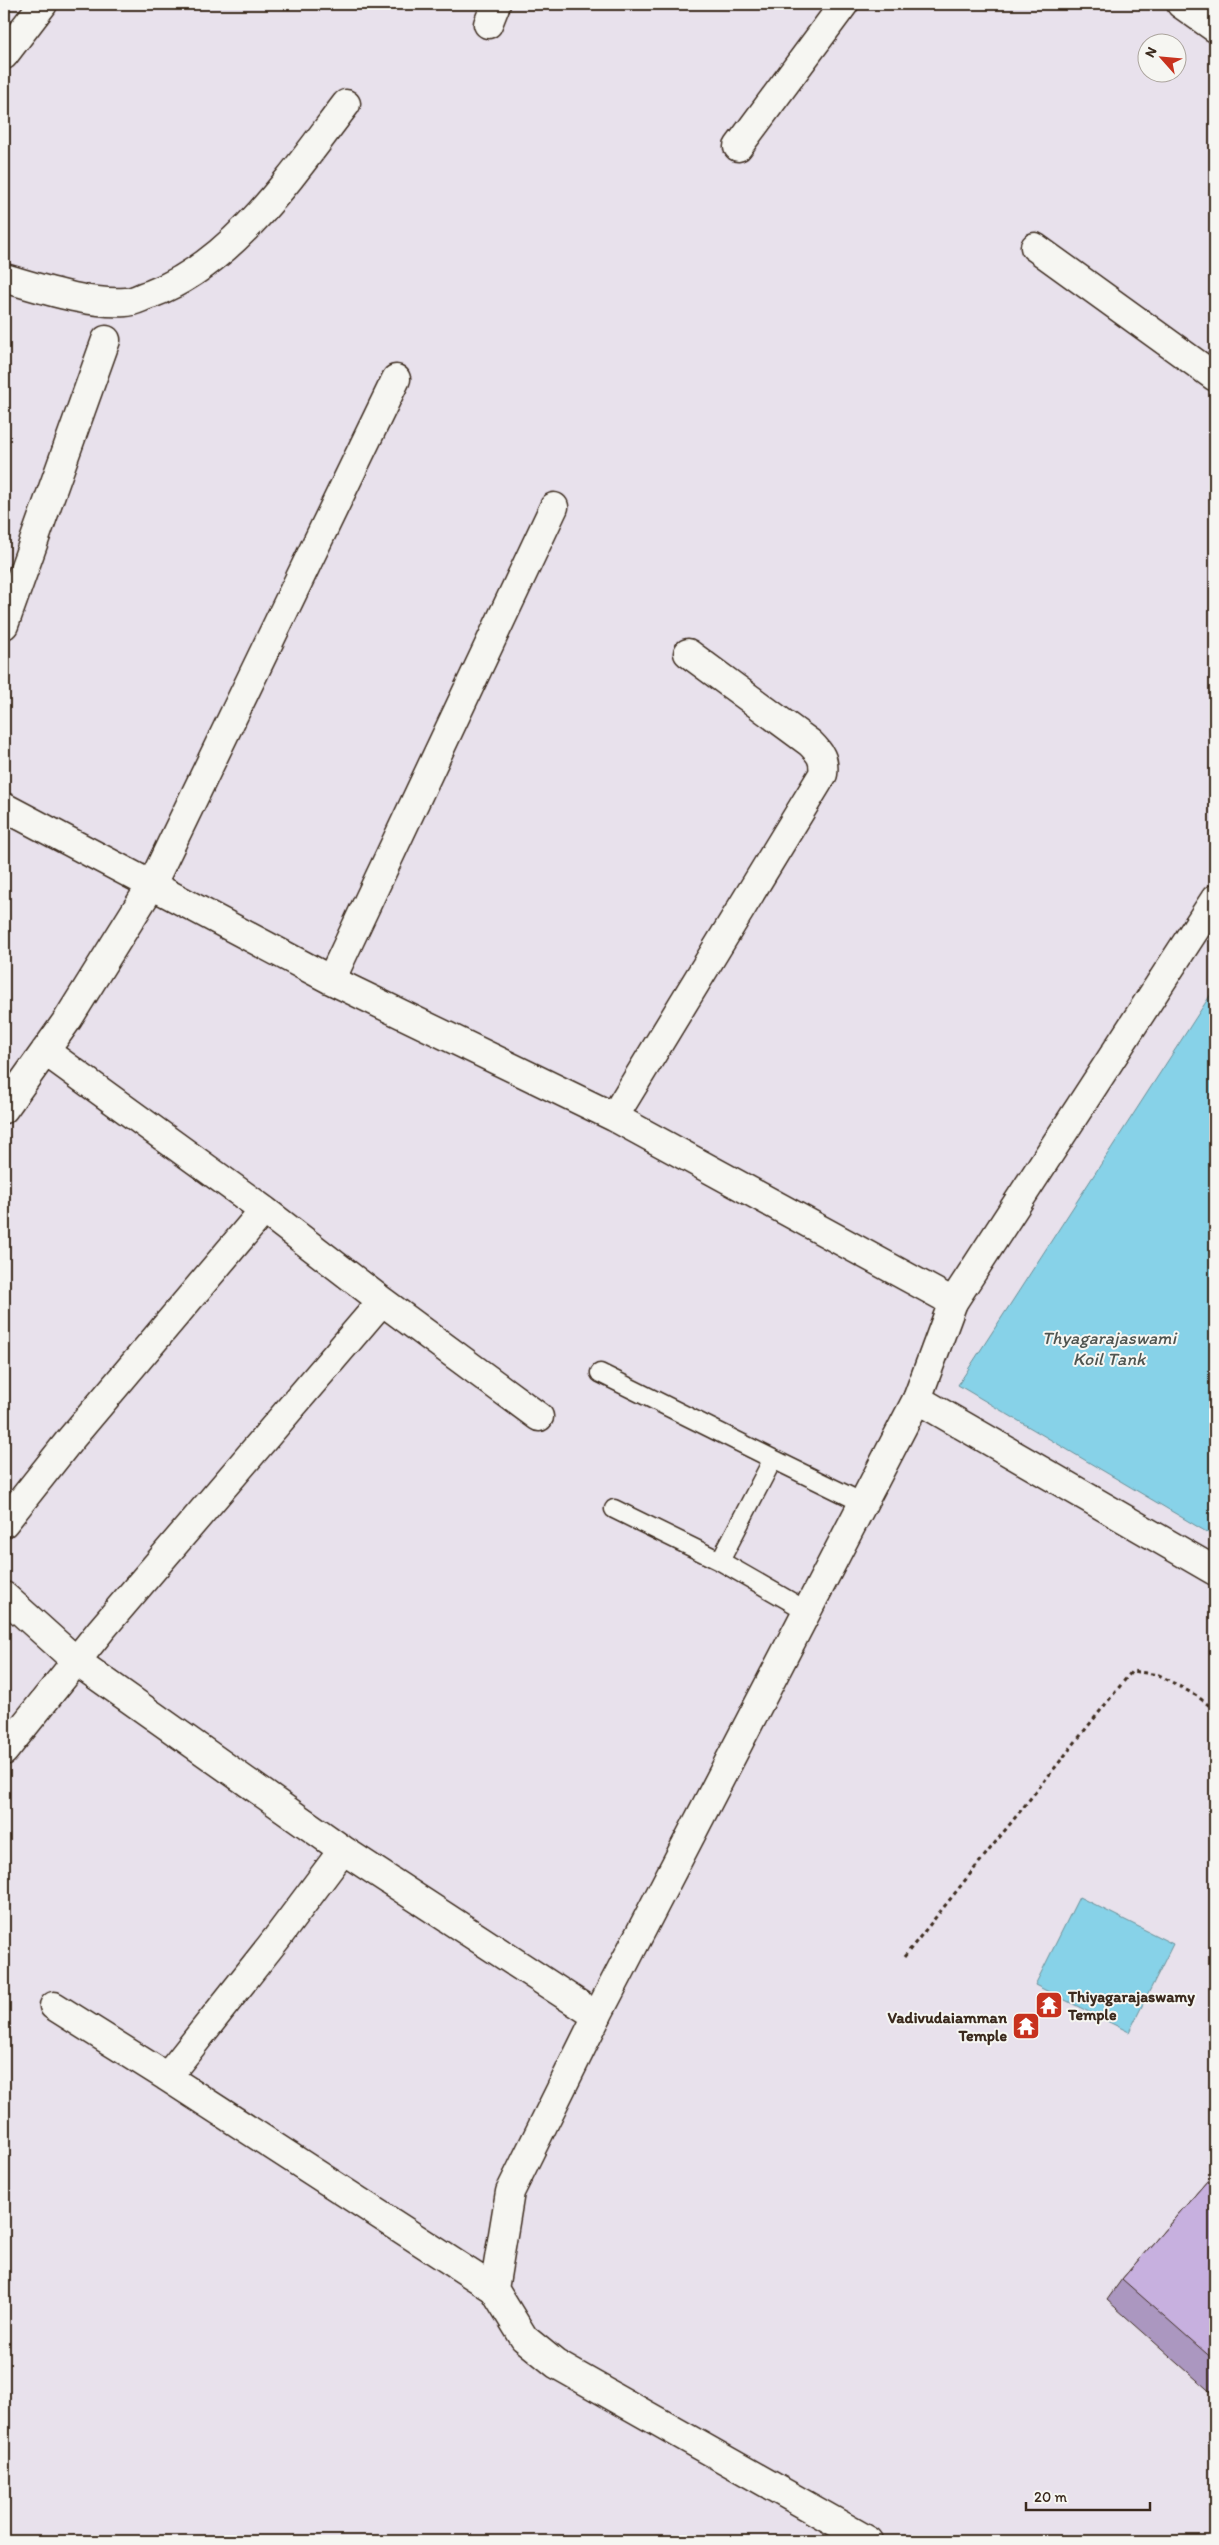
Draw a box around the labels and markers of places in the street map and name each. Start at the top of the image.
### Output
place label: Thiyagarajaswamy Temple [1067,1987,1195,2025]
temple icon: Thiyagarajaswamy Temple [1034,1990,1064,2020]
place label: Vadivudaiamman Temple [887,2008,1008,2046]
temple icon: Vadivudaiamman Temple [1011,2011,1041,2041]

